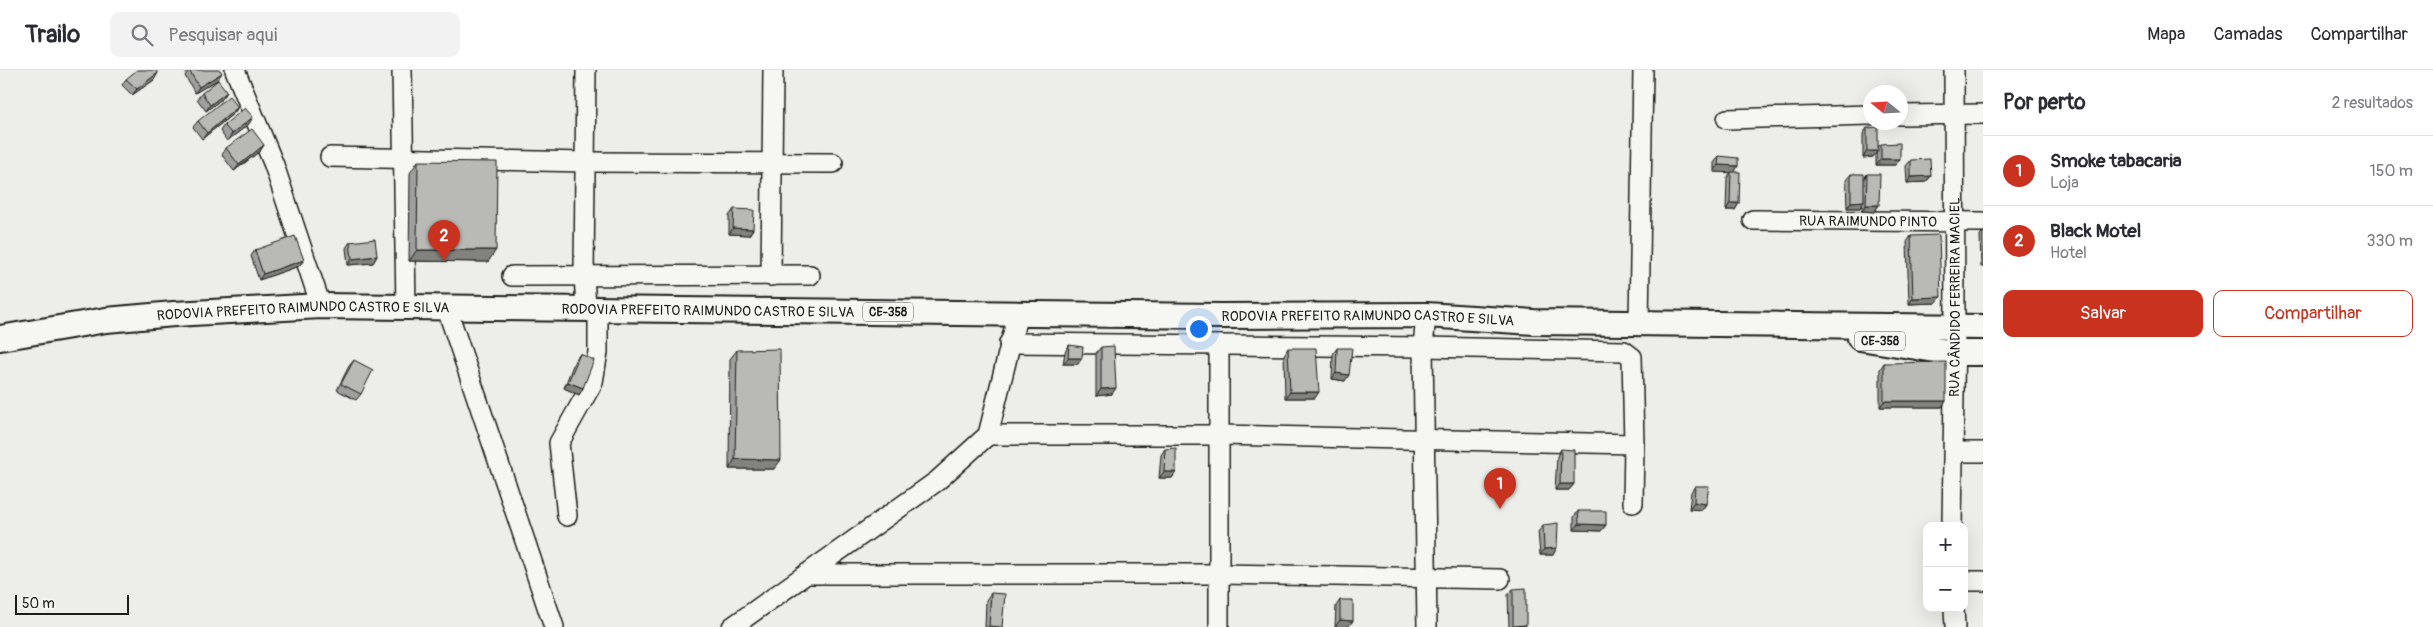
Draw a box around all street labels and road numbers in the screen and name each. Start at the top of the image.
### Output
street label: RUA CÂNDIDO FERREIRA MACIEL [1945,197,1964,397]
street label: RUA RAIMUNDO PINTO [1799,212,1937,230]
street label: RODOVIA PREFEITO RAIMUNDO CASTRO E SILVA [156,297,450,324]
street label: RODOVIA PREFEITO RAIMUNDO CASTRO E SILVA [561,300,855,320]
road number: CE-358 [863,302,913,322]
street label: RODOVIA PREFEITO RAIMUNDO CASTRO E SILVA [1221,306,1515,329]
road number: CE-358 [1855,332,1905,350]

